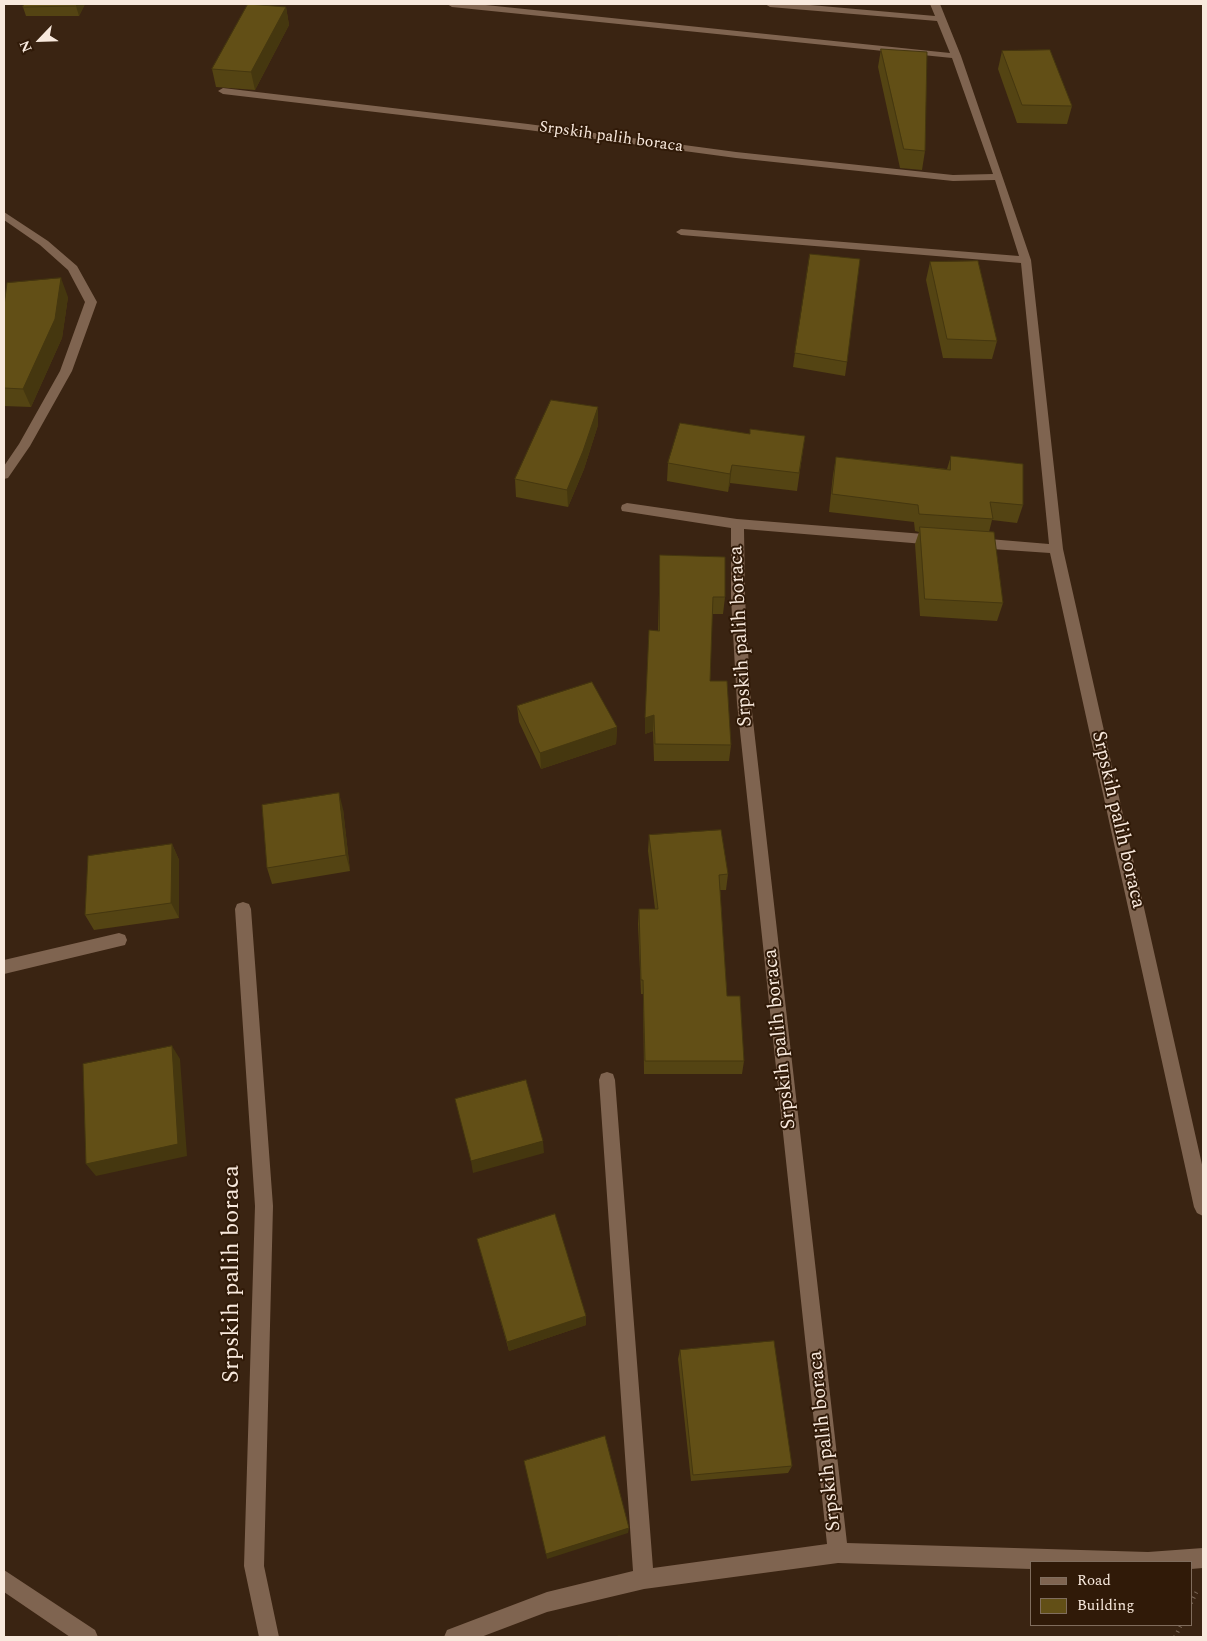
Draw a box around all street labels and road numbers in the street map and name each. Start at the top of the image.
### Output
street label: Srpskih palih boraca [538,118,684,158]
street label: Srpskih palih boraca [725,545,759,727]
street label: Srpskih palih boraca [1085,729,1149,911]
street label: Srpskih palih boraca [760,948,802,1130]
street label: Srpskih palih boraca [219,1165,247,1383]
street label: Srpskih palih boraca [805,1350,847,1532]

